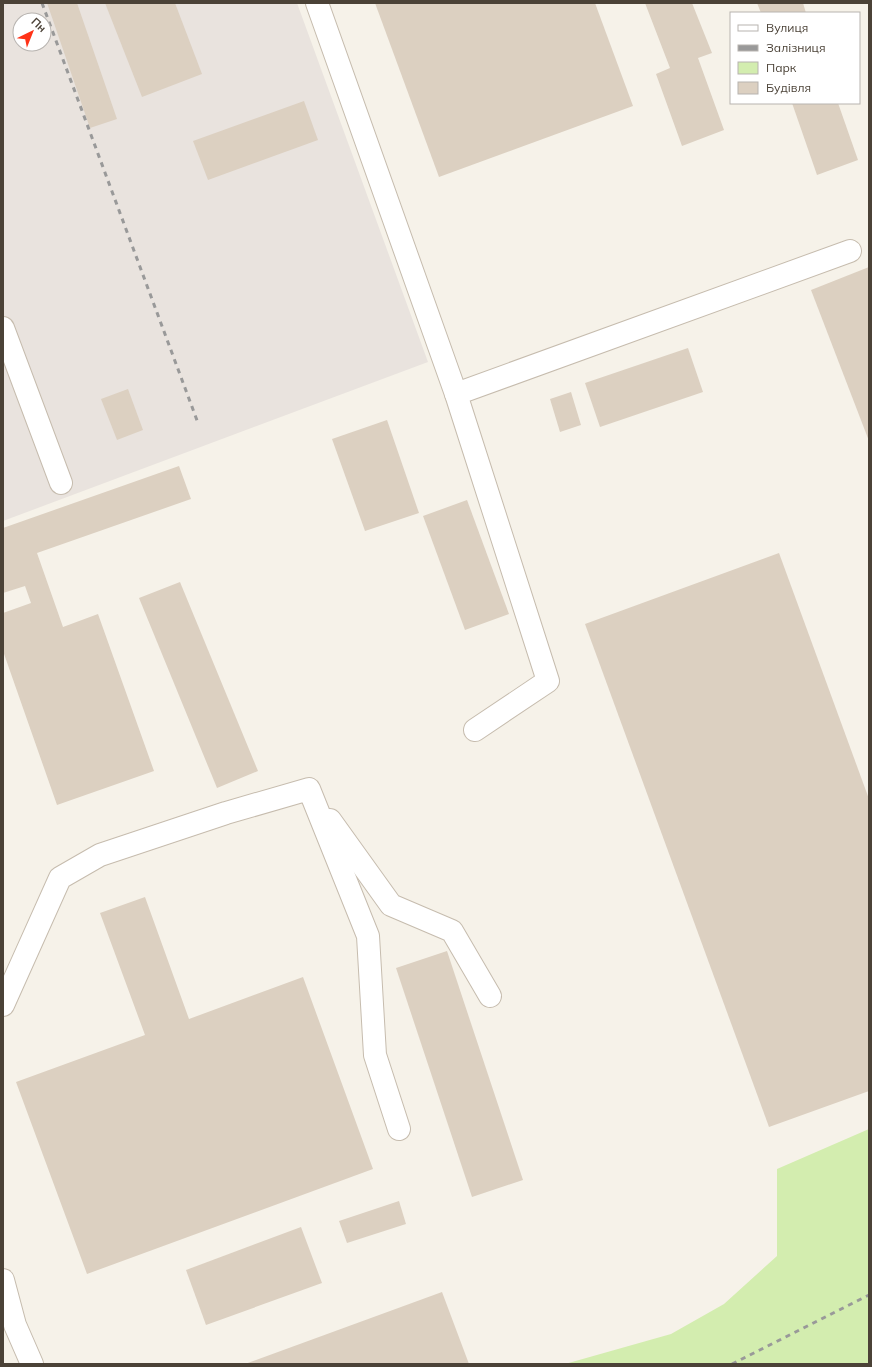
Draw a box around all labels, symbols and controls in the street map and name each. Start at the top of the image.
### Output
north arrow [12,12,52,52]
legend [730,12,860,104]
text: Пн [28,14,49,35]
text: Вулиця [766,20,808,35]
text: Залізниця [766,40,826,55]
text: Парк [766,60,797,75]
text: Будівля [766,80,811,95]

